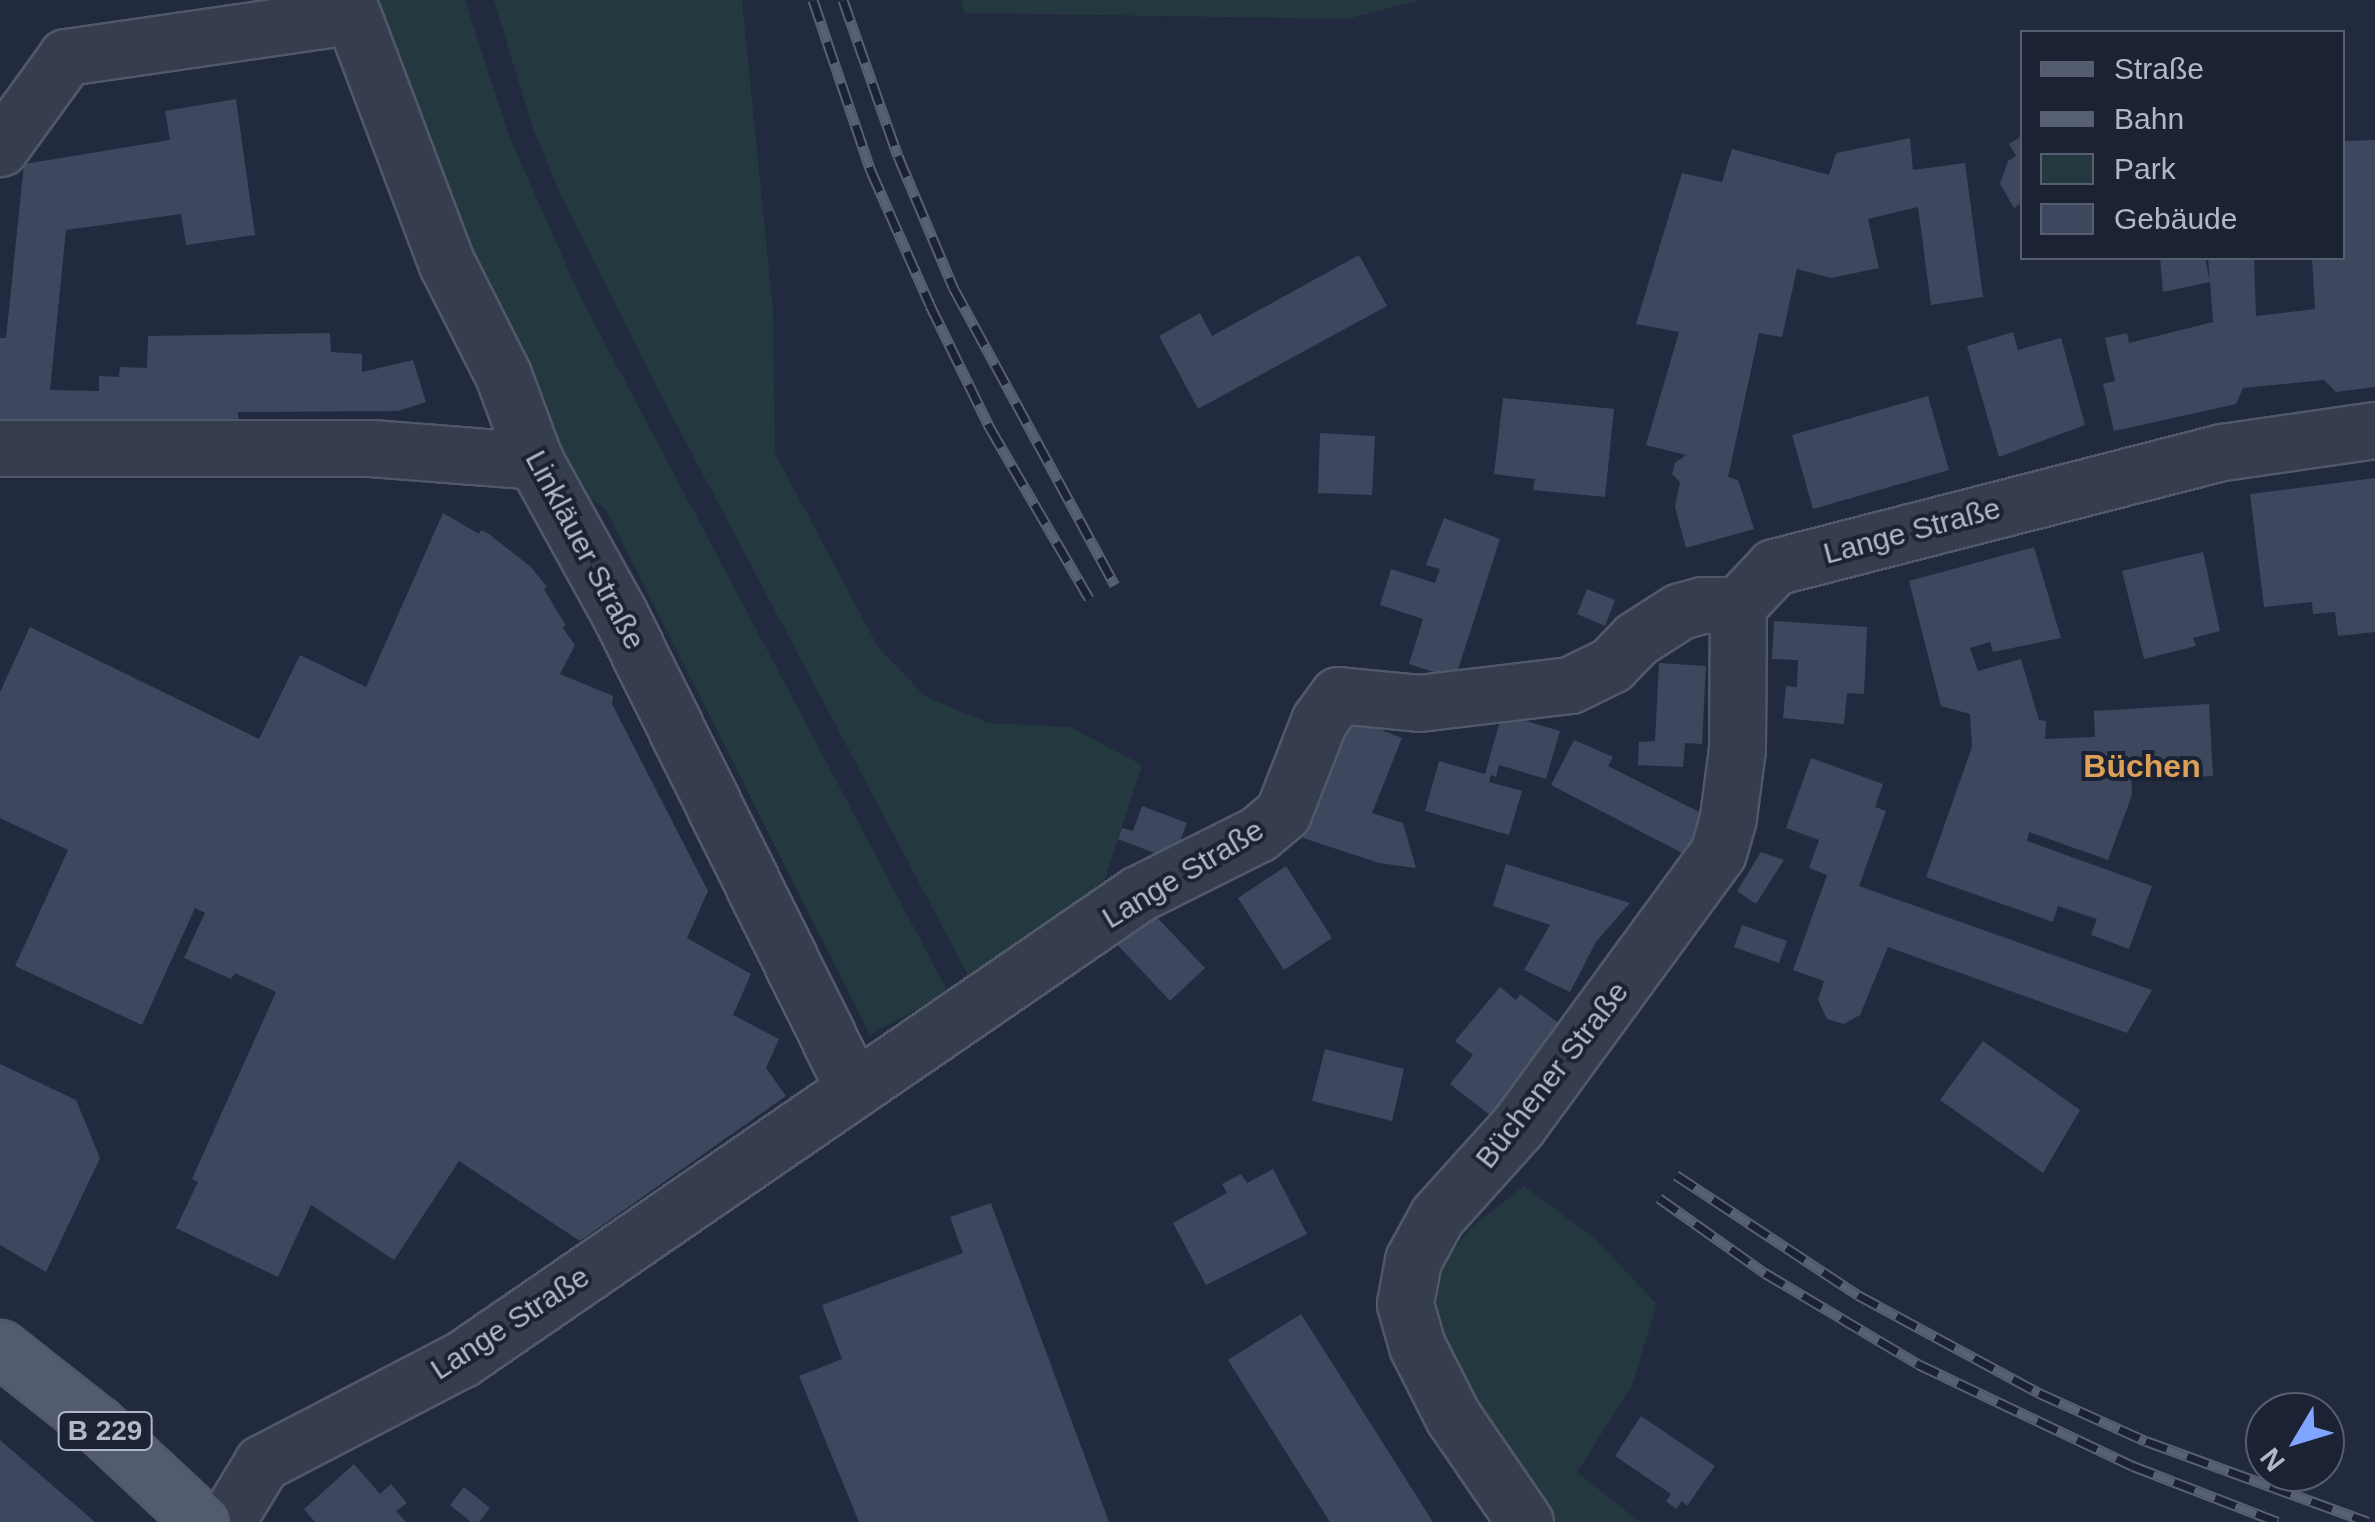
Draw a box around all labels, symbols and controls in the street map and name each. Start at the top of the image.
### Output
legend [2020,30,2345,260]
text: Straße [2114,52,2204,85]
text: Bahn [2114,102,2184,135]
text: Park [2114,152,2176,185]
text: Gebäude [2114,202,2237,235]
street label: Linkläuer Straße [517,444,653,656]
street label: Lange Straße [1820,490,2004,572]
district label: Büchen [2083,747,2201,785]
street label: Lange Straße [1096,812,1270,936]
street label: Büchener Straße [1468,975,1636,1175]
street label: Lange Straße [424,1258,596,1388]
north arrow [2245,1392,2345,1492]
road number: B 229 [58,1408,152,1454]
text: N [2254,1442,2291,1477]

